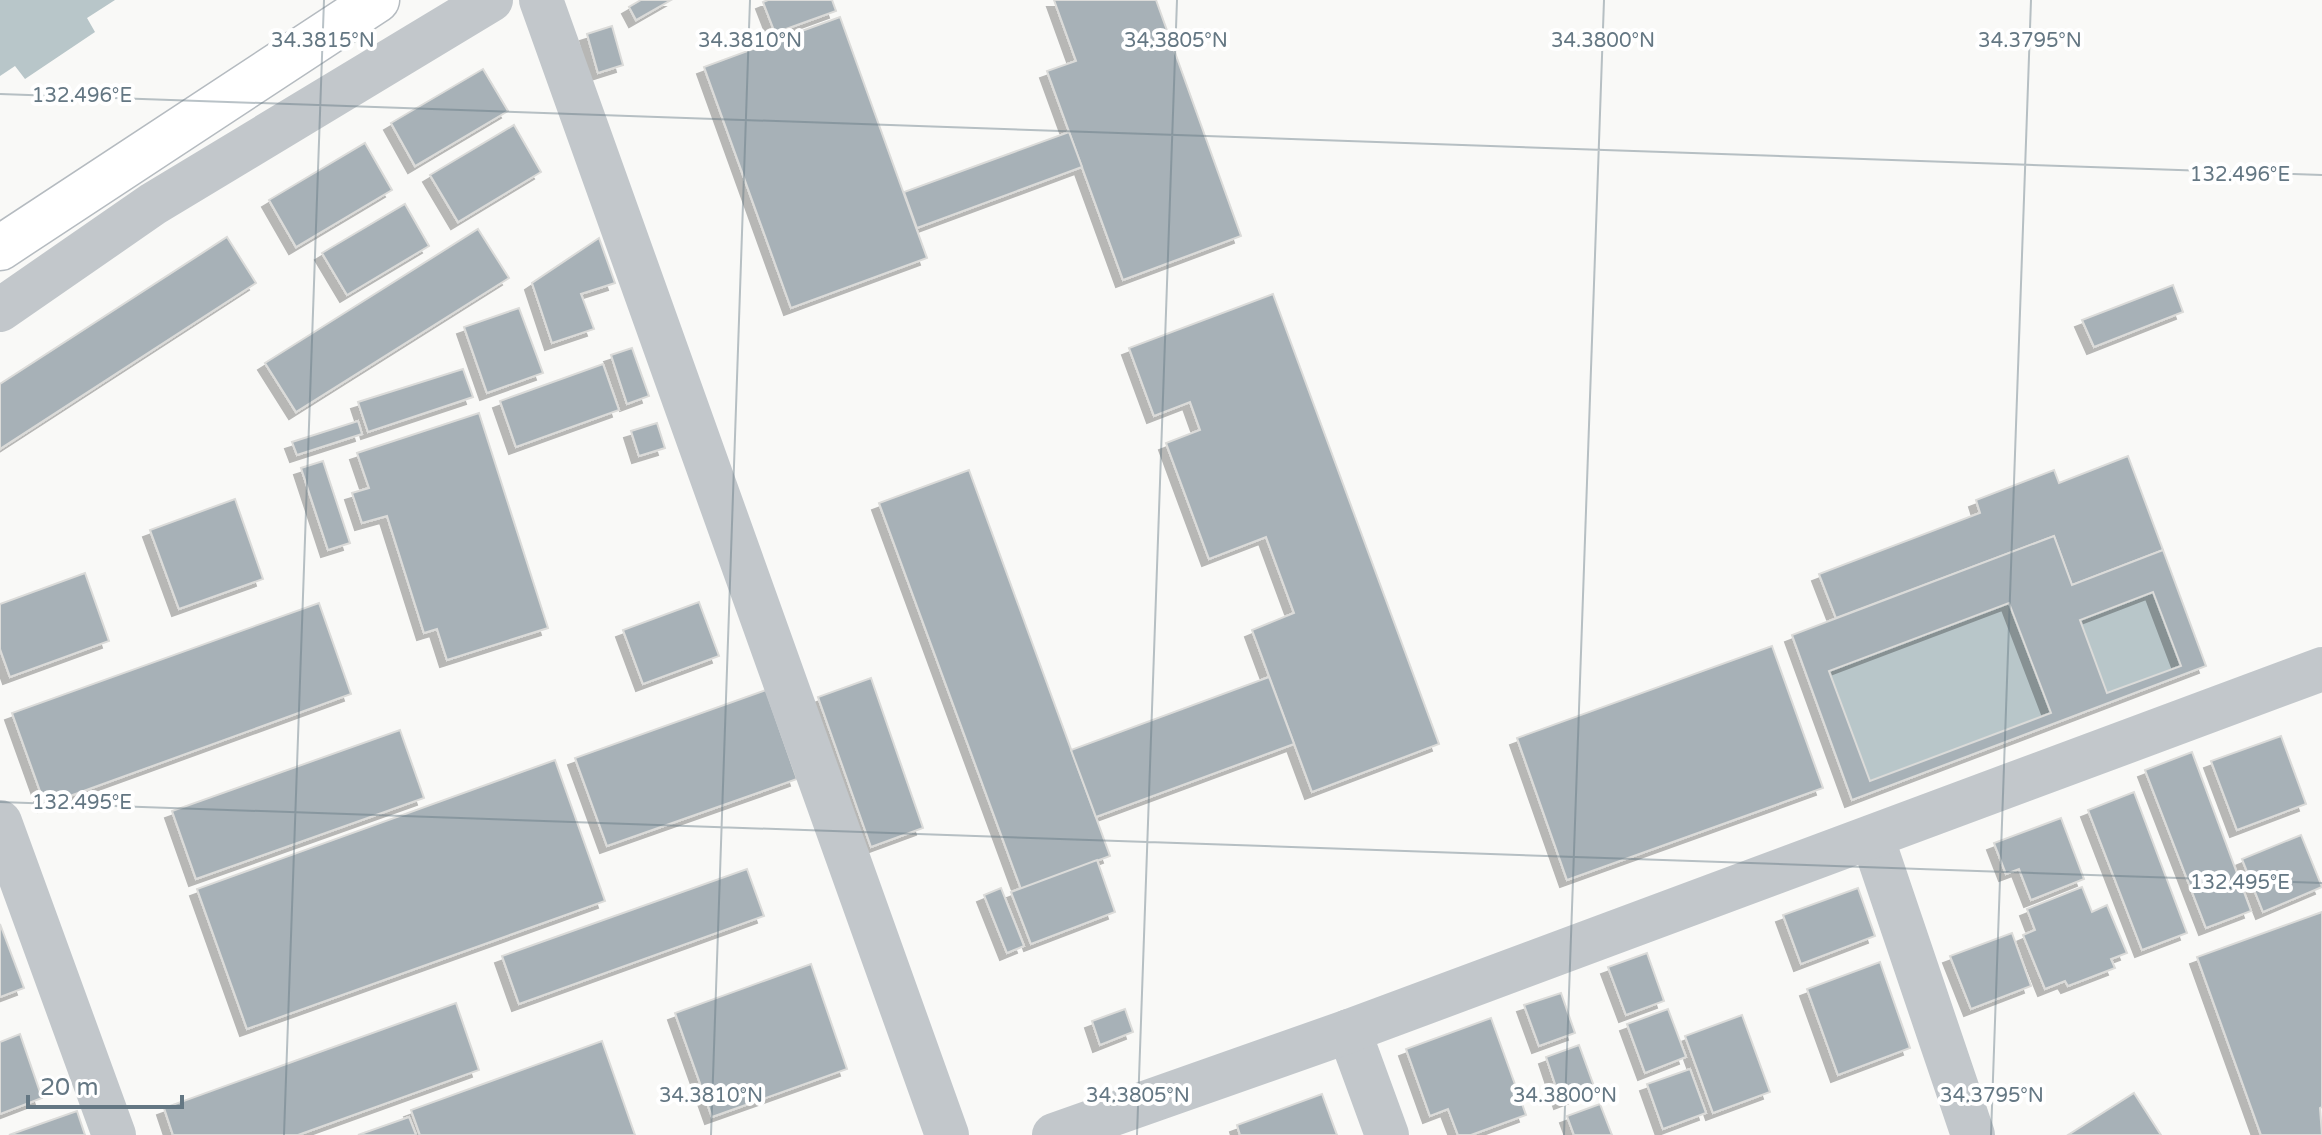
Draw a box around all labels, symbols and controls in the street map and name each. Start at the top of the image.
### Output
text: 34.3815°N [271,29,375,53]
text: 34.3810°N [698,29,802,53]
text: 34.3805°N [1124,29,1228,53]
text: 34.3800°N [1551,29,1655,53]
text: 34.3795°N [1978,29,2082,53]
text: 132.496°E [32,84,132,108]
text: 132.496°E [2190,163,2290,187]
text: 132.495°E [32,791,132,815]
text: 132.495°E [2190,871,2290,895]
scale bar [28,1059,182,1109]
text: 20 m [40,1073,98,1102]
text: 34.3810°N [659,1084,763,1108]
text: 34.3805°N [1086,1084,1190,1108]
text: 34.3800°N [1513,1084,1617,1108]
text: 34.3795°N [1940,1084,2044,1108]

